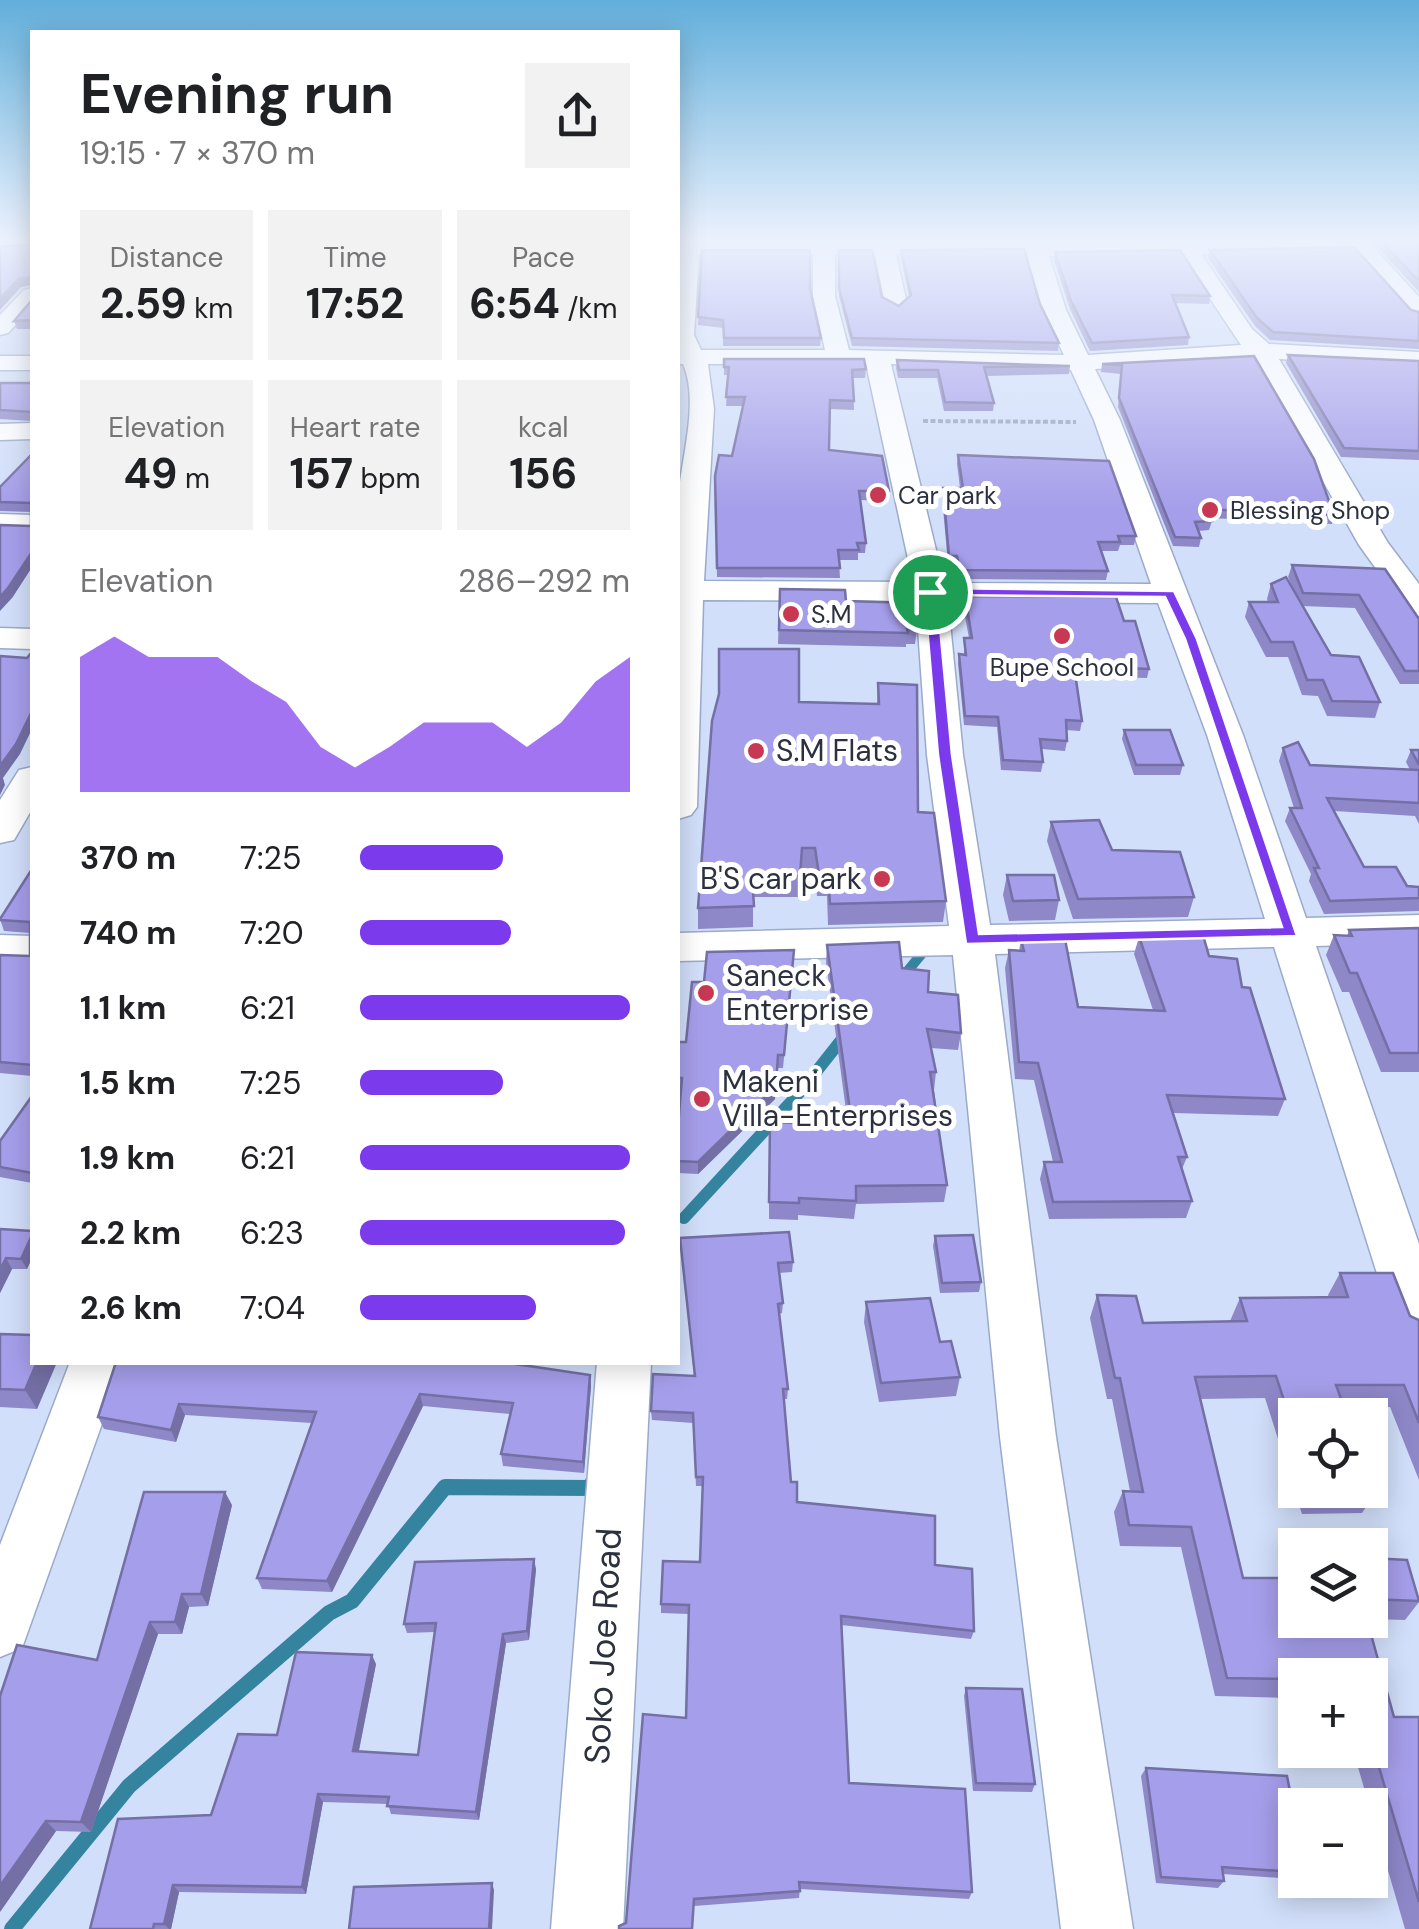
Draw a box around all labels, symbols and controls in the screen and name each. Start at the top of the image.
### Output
text: Evening run [80,58,394,130]
button: share [525,63,630,168]
text: 19:15 · 7 × 370 m [80,132,315,174]
text: Distance [110,239,223,276]
text: Time [323,239,387,276]
text: Pace [512,239,575,276]
text: 2.59 [100,276,187,331]
text: 17:52 [306,276,404,331]
text: 6:54 [469,276,560,331]
text: km [187,290,233,327]
text: /km [560,290,617,327]
text: Elevation [108,409,225,446]
text: Heart rate [290,409,420,446]
text: kcal [518,409,569,446]
text: 49 [123,446,177,501]
text: 157 [289,446,353,501]
text: 156 [509,446,577,501]
text: m [177,460,210,497]
text: bpm [353,460,421,497]
place label: Car park [898,479,997,512]
marker: Car park [867,484,889,506]
place label: Blessing Shop [1230,494,1390,527]
marker: Blessing Shop [1199,499,1221,521]
pin [888,550,973,635]
text: Elevation [80,560,213,602]
text: 286–292 m [458,560,630,602]
icon: arrive [903,565,958,620]
place label: S.M [811,598,851,631]
marker: S.M [780,603,802,625]
marker: Bupe School [1051,625,1073,647]
place label: Bupe School [990,651,1134,684]
place label: S.M Flats [776,731,898,770]
marker: S.M Flats [745,740,767,762]
text: 370 m [80,837,176,879]
text: 7:25 [240,837,302,879]
place label: B'S car park [700,859,862,898]
marker: B'S car park [871,868,893,890]
text: 740 m [80,912,176,954]
text: 7:20 [240,912,304,954]
place label: Saneck Enterprise [726,956,869,1029]
marker: Saneck Enterprise [695,982,717,1004]
text: 1.1 km [80,987,166,1029]
text: 6:21 [240,987,295,1029]
text: 1.5 km [80,1062,176,1104]
text: 7:25 [240,1062,302,1104]
place label: Makeni Villa-Enterprises [722,1062,953,1135]
marker: Makeni Villa-Enterprises [691,1088,713,1110]
text: 1.9 km [80,1137,175,1179]
text: 6:21 [240,1137,295,1179]
text: 2.2 km [80,1212,181,1254]
text: 6:23 [240,1212,304,1254]
text: 2.6 km [80,1287,182,1329]
text: 7:04 [240,1287,305,1329]
map controls [1278,1398,1388,1898]
button: locate [1278,1398,1388,1508]
street label: Soko Joe Road [574,1527,632,1765]
button: layers [1278,1528,1388,1638]
button: + [1278,1658,1388,1768]
button: − [1278,1788,1388,1898]

